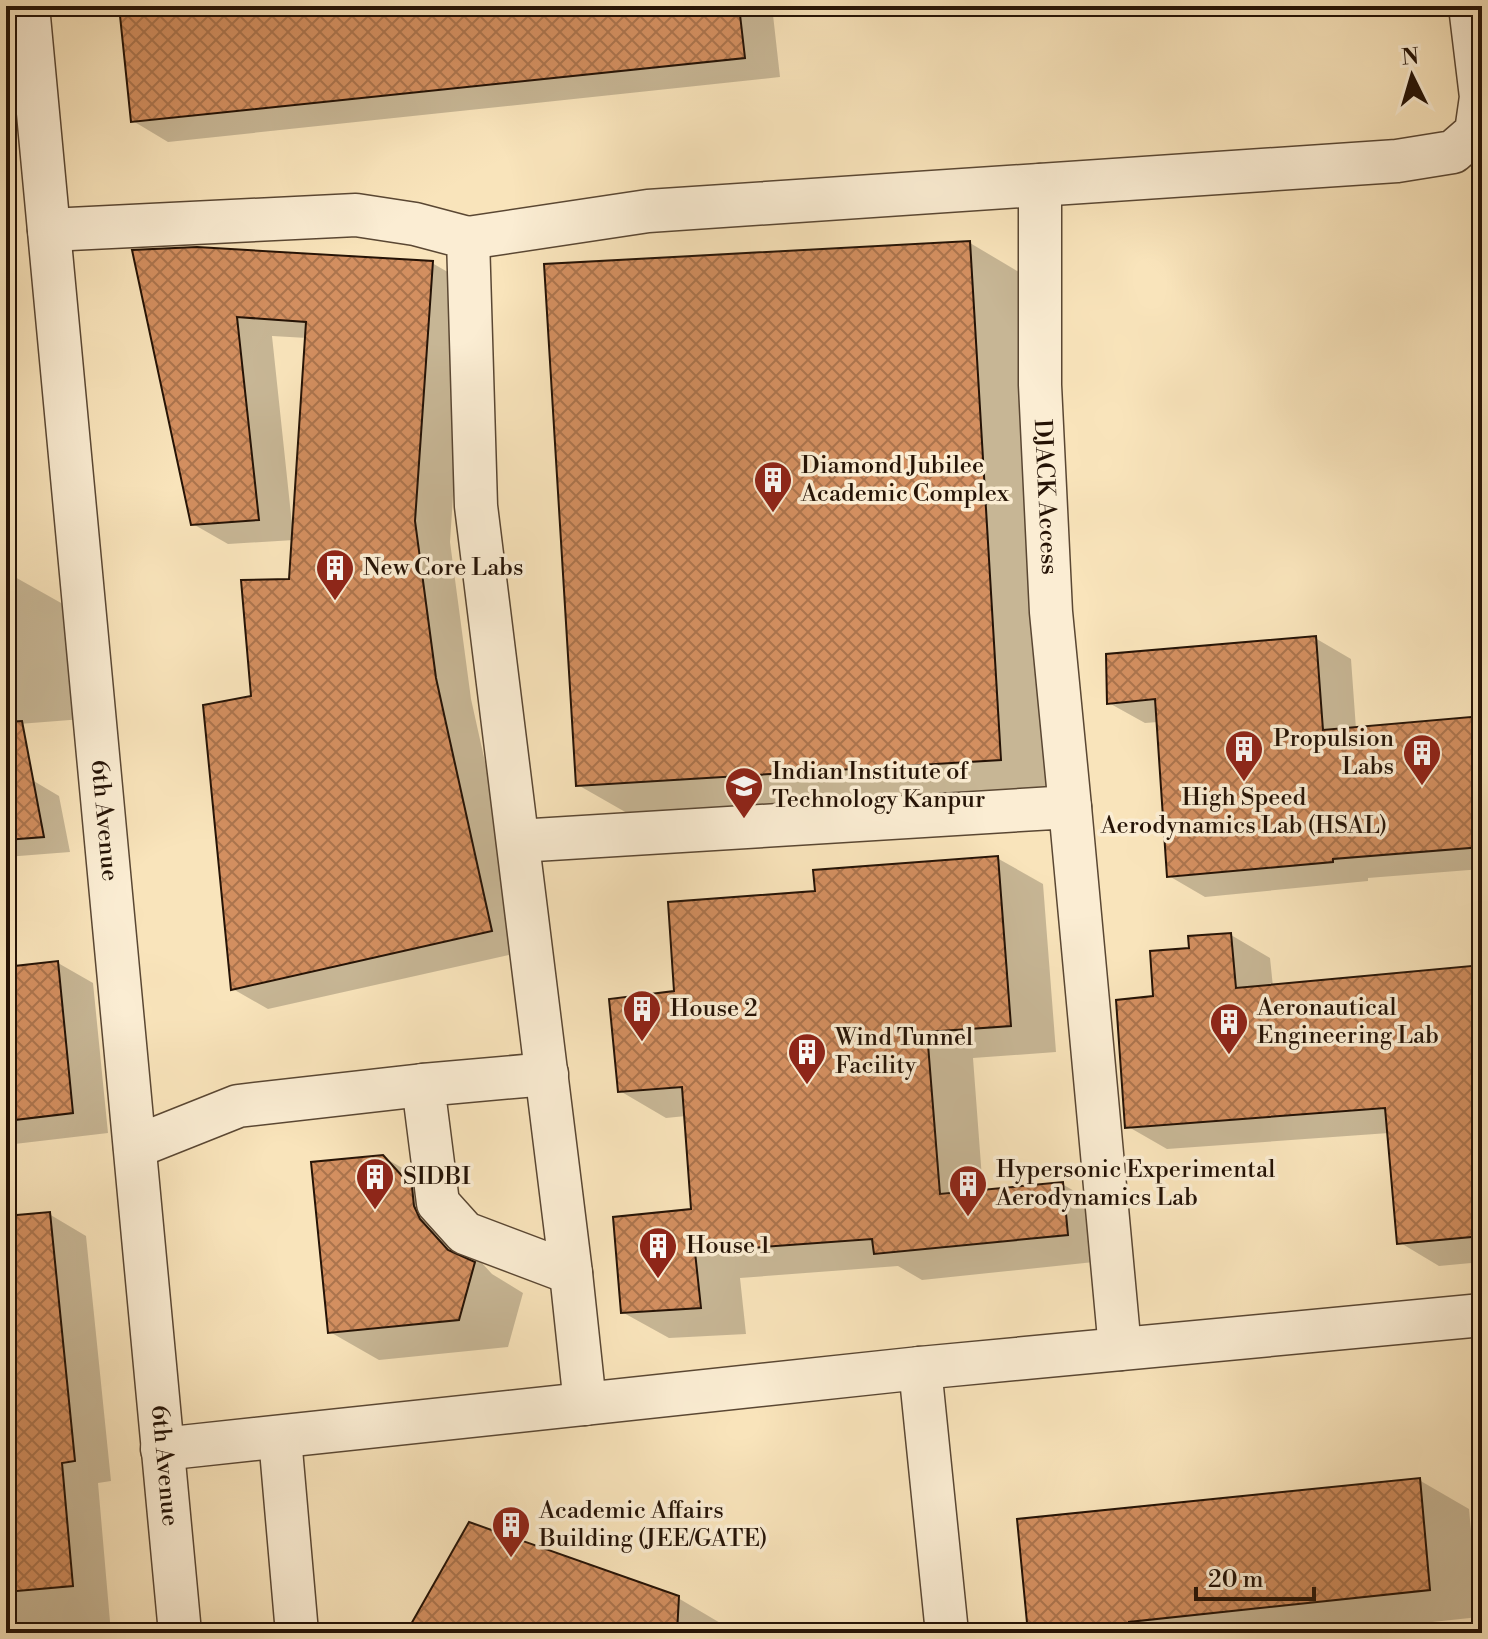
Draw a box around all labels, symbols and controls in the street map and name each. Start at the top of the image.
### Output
north arrow [1372,36,1452,116]
text: N [1401,43,1421,72]
street label: DJACK Access [1027,418,1064,575]
place label: Diamond Jubilee Academic Complex [800,451,1010,509]
building icon: Diamond Jubilee Academic Complex [752,459,794,514]
building icon: New Core Labs [314,547,356,602]
place label: New Core Labs [363,553,524,583]
place label: Propulsion Labs [1273,724,1394,782]
building icon: High Speed Aerodynamics Lab (HSAL) [1223,728,1265,783]
building icon: Propulsion Labs [1401,732,1443,787]
place label: Indian Institute of Technology Kanpur [772,757,985,815]
street label: 6th Avenue [83,758,125,882]
school or university icon: Indian Institute of Technology Kanpur [723,765,765,820]
place label: High Speed Aerodynamics Lab (HSAL) [1100,783,1387,841]
building icon: House 2 [621,988,663,1043]
place label: Aeronautical Engineering Lab [1256,993,1439,1051]
place label: House 2 [670,994,758,1024]
building icon: Aeronautical Engineering Lab [1208,1001,1250,1056]
place label: Wind Tunnel Facility [834,1023,973,1081]
building icon: Wind Tunnel Facility [786,1031,828,1086]
place label: Hypersonic Experimental Aerodynamics Lab [995,1155,1275,1213]
building icon: SIDBI [354,1156,396,1211]
place label: SIDBI [403,1162,471,1192]
building icon: Hypersonic Experimental Aerodynamics Lab [947,1163,989,1218]
building icon: House 1 [637,1225,679,1280]
place label: House 1 [686,1231,771,1261]
street label: 6th Avenue [144,1404,185,1528]
place label: Academic Affairs Building (JEE/GATE) [538,1496,767,1554]
building icon: Academic Affairs Building (JEE/GATE) [490,1504,532,1559]
scale bar [1196,1551,1314,1601]
text: 20 m [1208,1565,1264,1595]

